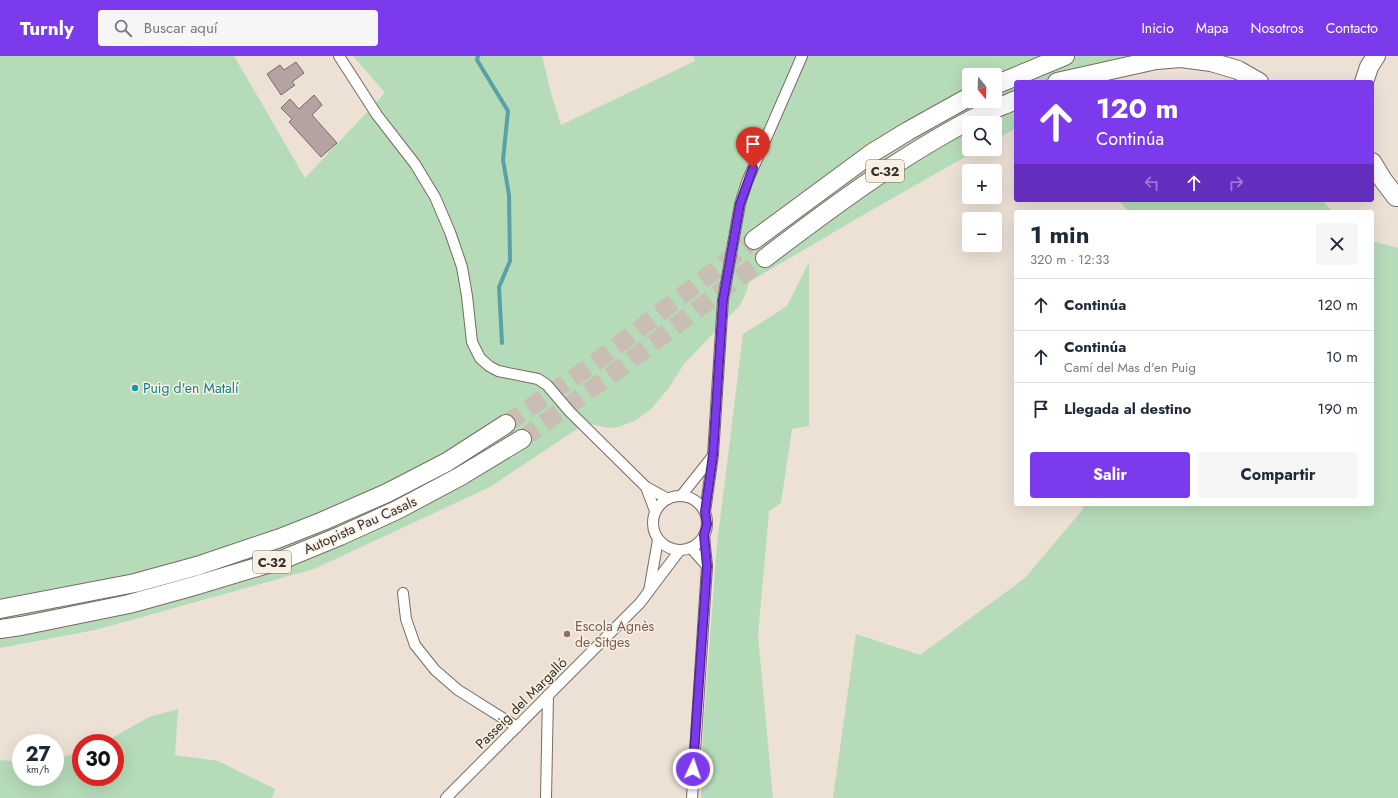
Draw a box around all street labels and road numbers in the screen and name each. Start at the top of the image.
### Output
road number: C-32 [866,160,904,182]
street label: Autopista Pau Casals [300,491,420,559]
road number: C-32 [253,551,291,573]
street label: Passeig del Margalló [471,652,572,753]

